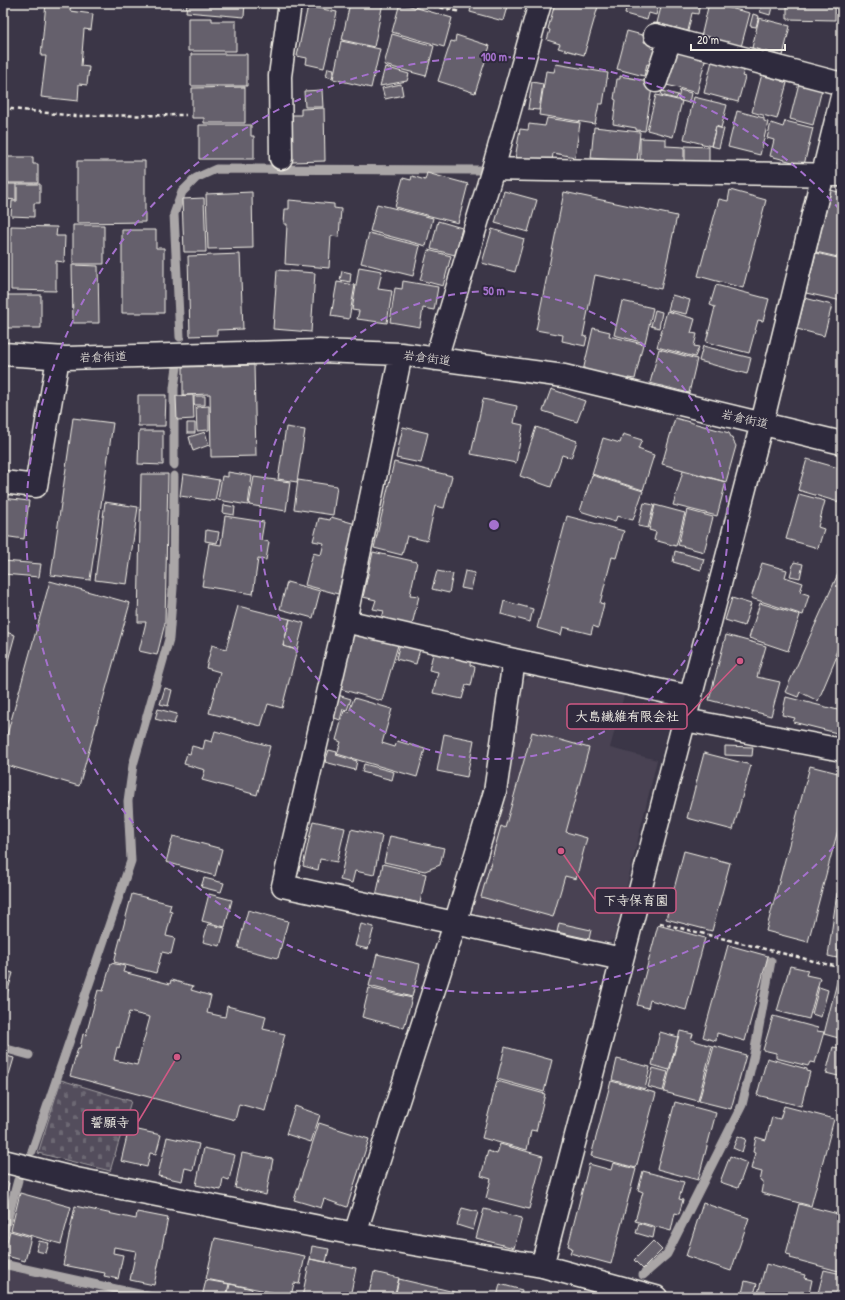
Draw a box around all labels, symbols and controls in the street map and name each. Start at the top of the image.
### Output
scale bar [691,26,785,52]
text: 20 m [697,31,719,48]
text: 100 m [481,48,507,65]
text: 50 m [483,282,505,299]
street label: 岩倉街道 [402,346,452,369]
street label: 岩倉街道 [79,347,127,366]
street label: 岩倉街道 [720,405,770,432]
centre of rings [487,518,501,532]
callout: 大島繊維有限会社 [567,704,687,729]
text: 大島繊維有限会社 [575,707,679,725]
callout: 下寺保育園 [595,888,676,913]
text: 下寺保育園 [603,891,669,909]
callout: 誓願寺 [83,1110,138,1135]
text: 誓願寺 [90,1113,130,1131]

